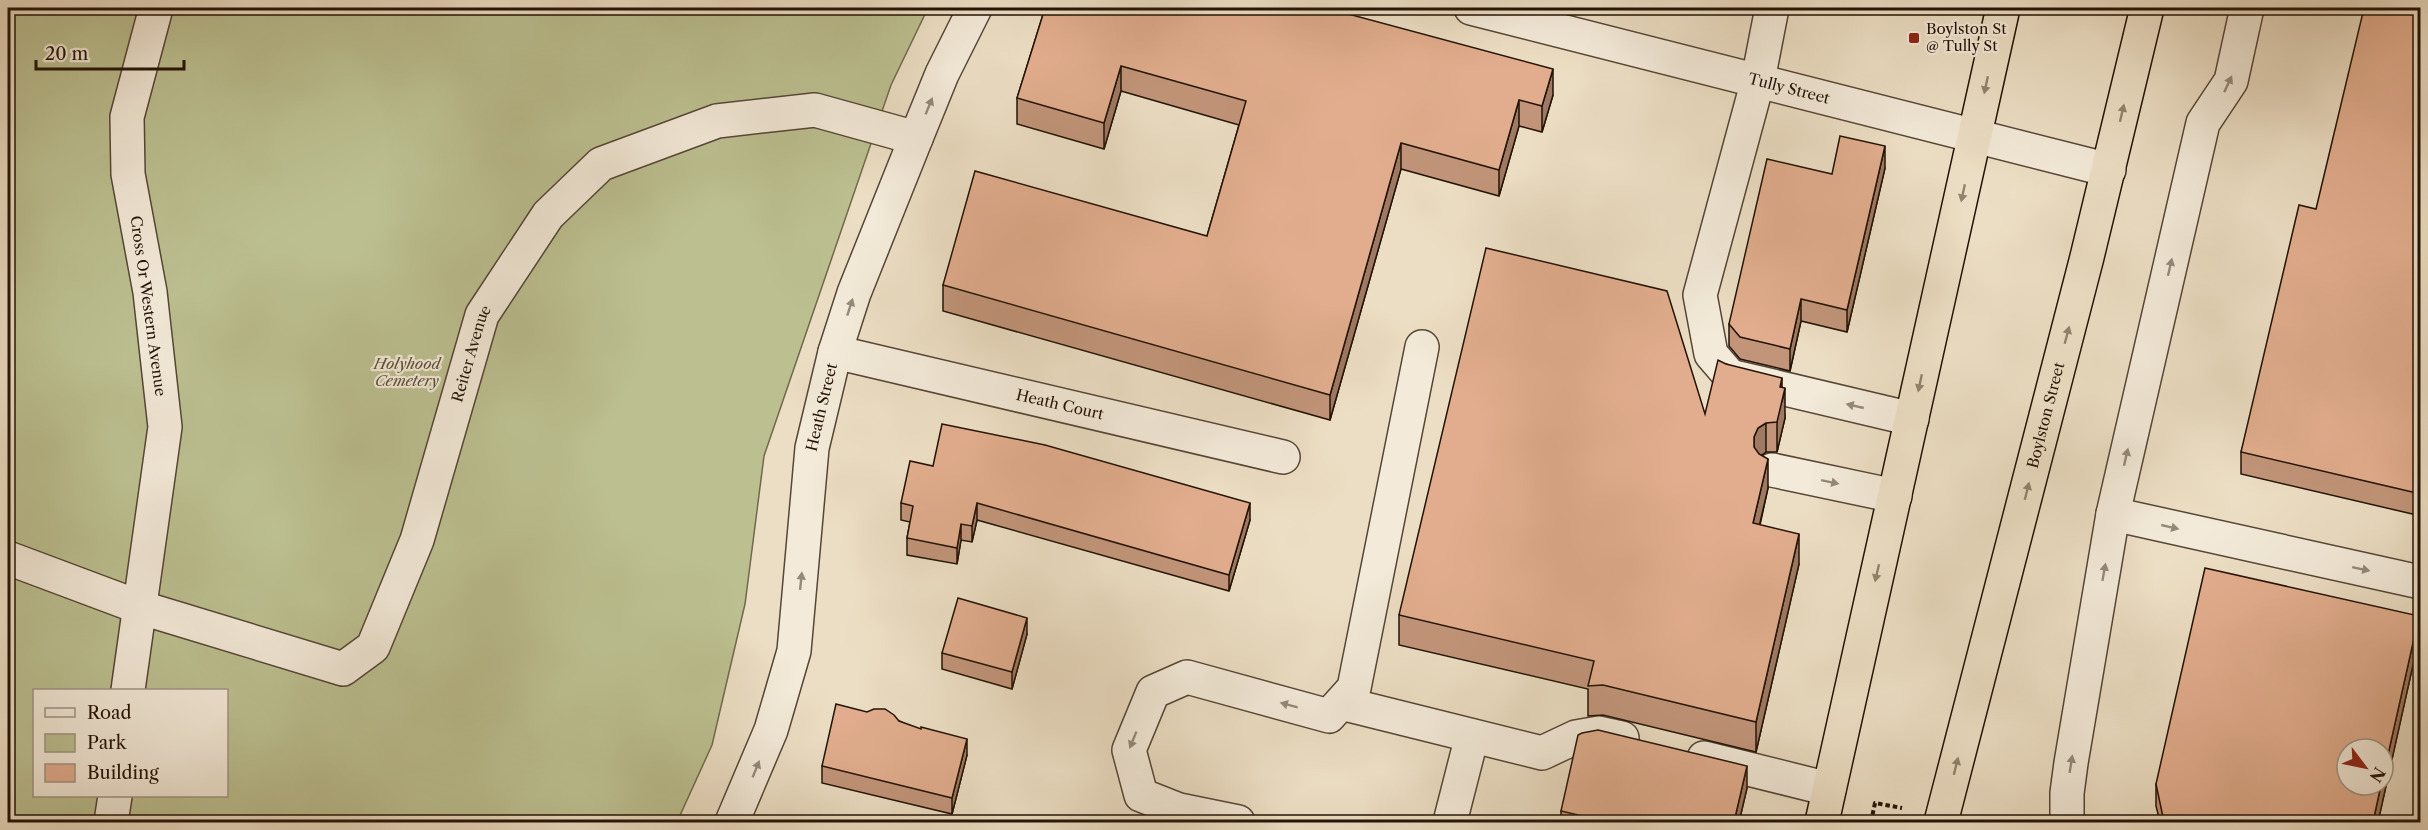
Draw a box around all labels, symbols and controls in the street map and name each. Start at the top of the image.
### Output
place label: Boylston St @ Tully St [1926,19,2007,55]
marker: Boylston St @ Tully St [1907,31,1921,45]
scale bar [36,33,184,71]
text: 20 m [45,43,89,65]
street label: Tully Street [1746,69,1832,108]
one-way arrow [2224,75,2233,92]
one-way arrow [1981,76,1990,95]
one-way arrow [924,97,934,115]
one-way arrow [2118,103,2127,122]
one-way arrow [1957,183,1967,202]
street label: Cross Or Western Avenue [126,215,171,397]
one-way arrow [2166,258,2175,277]
one-way arrow [845,298,855,316]
street label: Reiter Avenue [447,301,495,404]
one-way arrow [2063,326,2072,344]
park label: Holyhood Cemetery [373,354,443,390]
street label: Boylston Street [2023,359,2069,470]
street label: Heath Street [802,360,841,453]
one-way arrow [1915,374,1925,392]
street label: Heath Court [1014,385,1106,424]
one-way arrow [1846,400,1865,410]
one-way arrow [2122,448,2132,467]
one-way arrow [1820,478,1839,487]
one-way arrow [2022,482,2032,501]
one-way arrow [2161,523,2180,533]
one-way arrow [2099,562,2108,581]
one-way arrow [1872,564,1882,582]
one-way arrow [2352,565,2370,575]
one-way arrow [796,571,806,590]
legend [33,689,228,797]
one-way arrow [1280,700,1298,709]
text: Road [87,702,132,724]
one-way arrow [1128,731,1138,749]
text: Park [87,732,128,754]
north arrow [2335,737,2395,797]
one-way arrow [2067,755,2076,774]
one-way arrow [1952,757,1961,775]
one-way arrow [752,760,761,778]
text: Building [87,762,159,784]
text: N [2366,764,2390,786]

